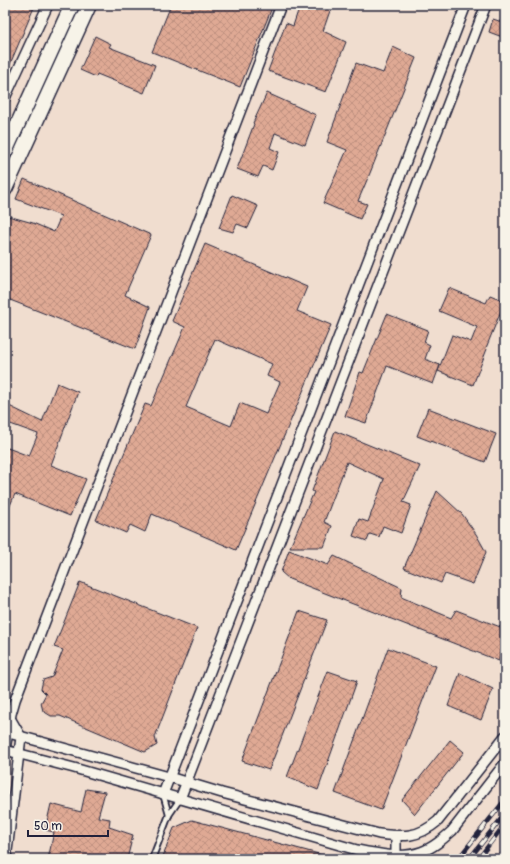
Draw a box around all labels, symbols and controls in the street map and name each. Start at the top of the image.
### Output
scale bar [28,812,108,838]
text: 50 m [34,819,62,834]

